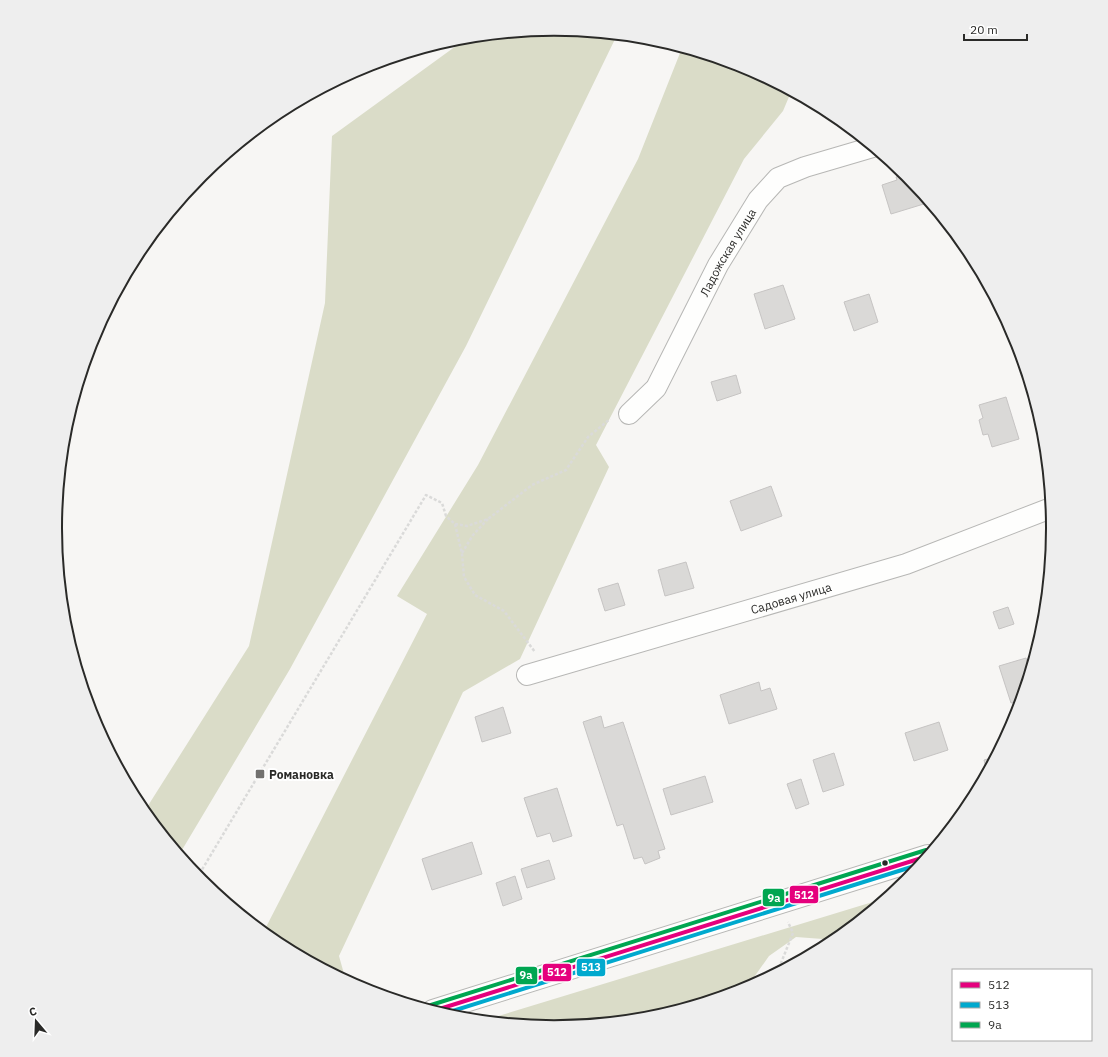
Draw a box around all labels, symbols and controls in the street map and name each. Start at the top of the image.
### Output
scale bar [964,16,1027,42]
text: 20 m [970,22,998,37]
street label: Ладожская улица [696,205,759,299]
street label: Садовая улица [749,579,834,617]
place label: Романовка [269,767,334,782]
marker: Романовка [254,768,266,780]
unlabelled marker [880,858,890,868]
line badge: 512 [789,885,819,904]
line badge: 9а [762,888,785,907]
text: 512 [794,888,814,902]
text: 9а [768,891,780,905]
line badge: 513 [576,958,606,977]
text: 513 [581,960,601,974]
line badge: 512 [542,963,572,982]
text: 512 [547,965,567,979]
line badge: 9а [515,966,538,985]
text: 9а [520,968,532,982]
legend [952,969,1092,1041]
text: 512 [988,977,1010,992]
text: 513 [988,997,1010,1012]
north arrow [16,1001,56,1041]
text: С [27,1004,38,1019]
text: 9а [988,1017,1002,1032]

